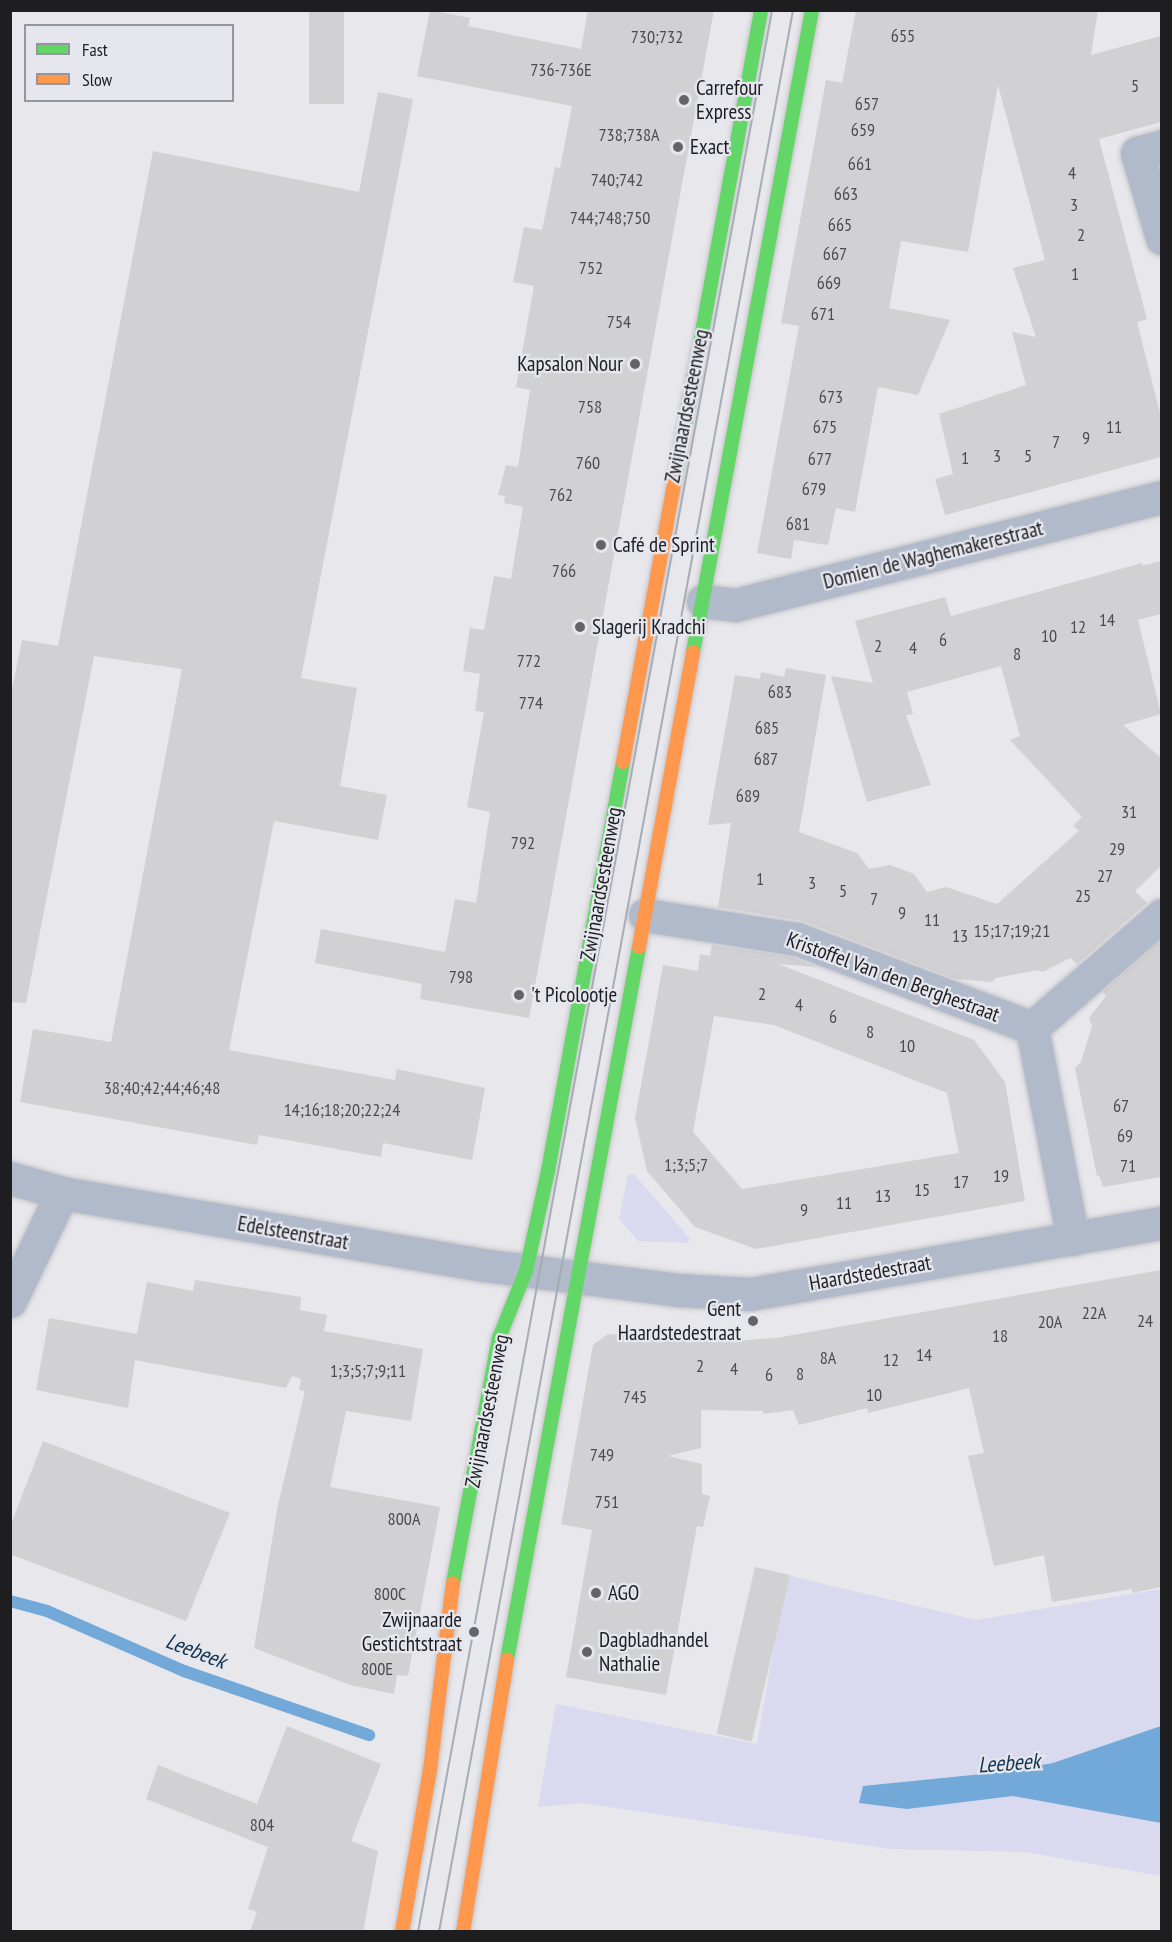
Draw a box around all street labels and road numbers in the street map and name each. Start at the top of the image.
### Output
street label: Zwijnaardsesteenweg [660,327,714,485]
street label: Domien de Waghemakerestraat [820,515,1046,595]
street label: Zwijnaardsesteenweg [575,805,627,963]
street label: Kristoffel Van den Berghestraat [783,927,1003,1027]
street label: Edelsteenstraat [236,1211,350,1255]
street label: Haardstedestraat [807,1250,933,1296]
street label: Zwijnaardsesteenweg [460,1332,514,1490]

